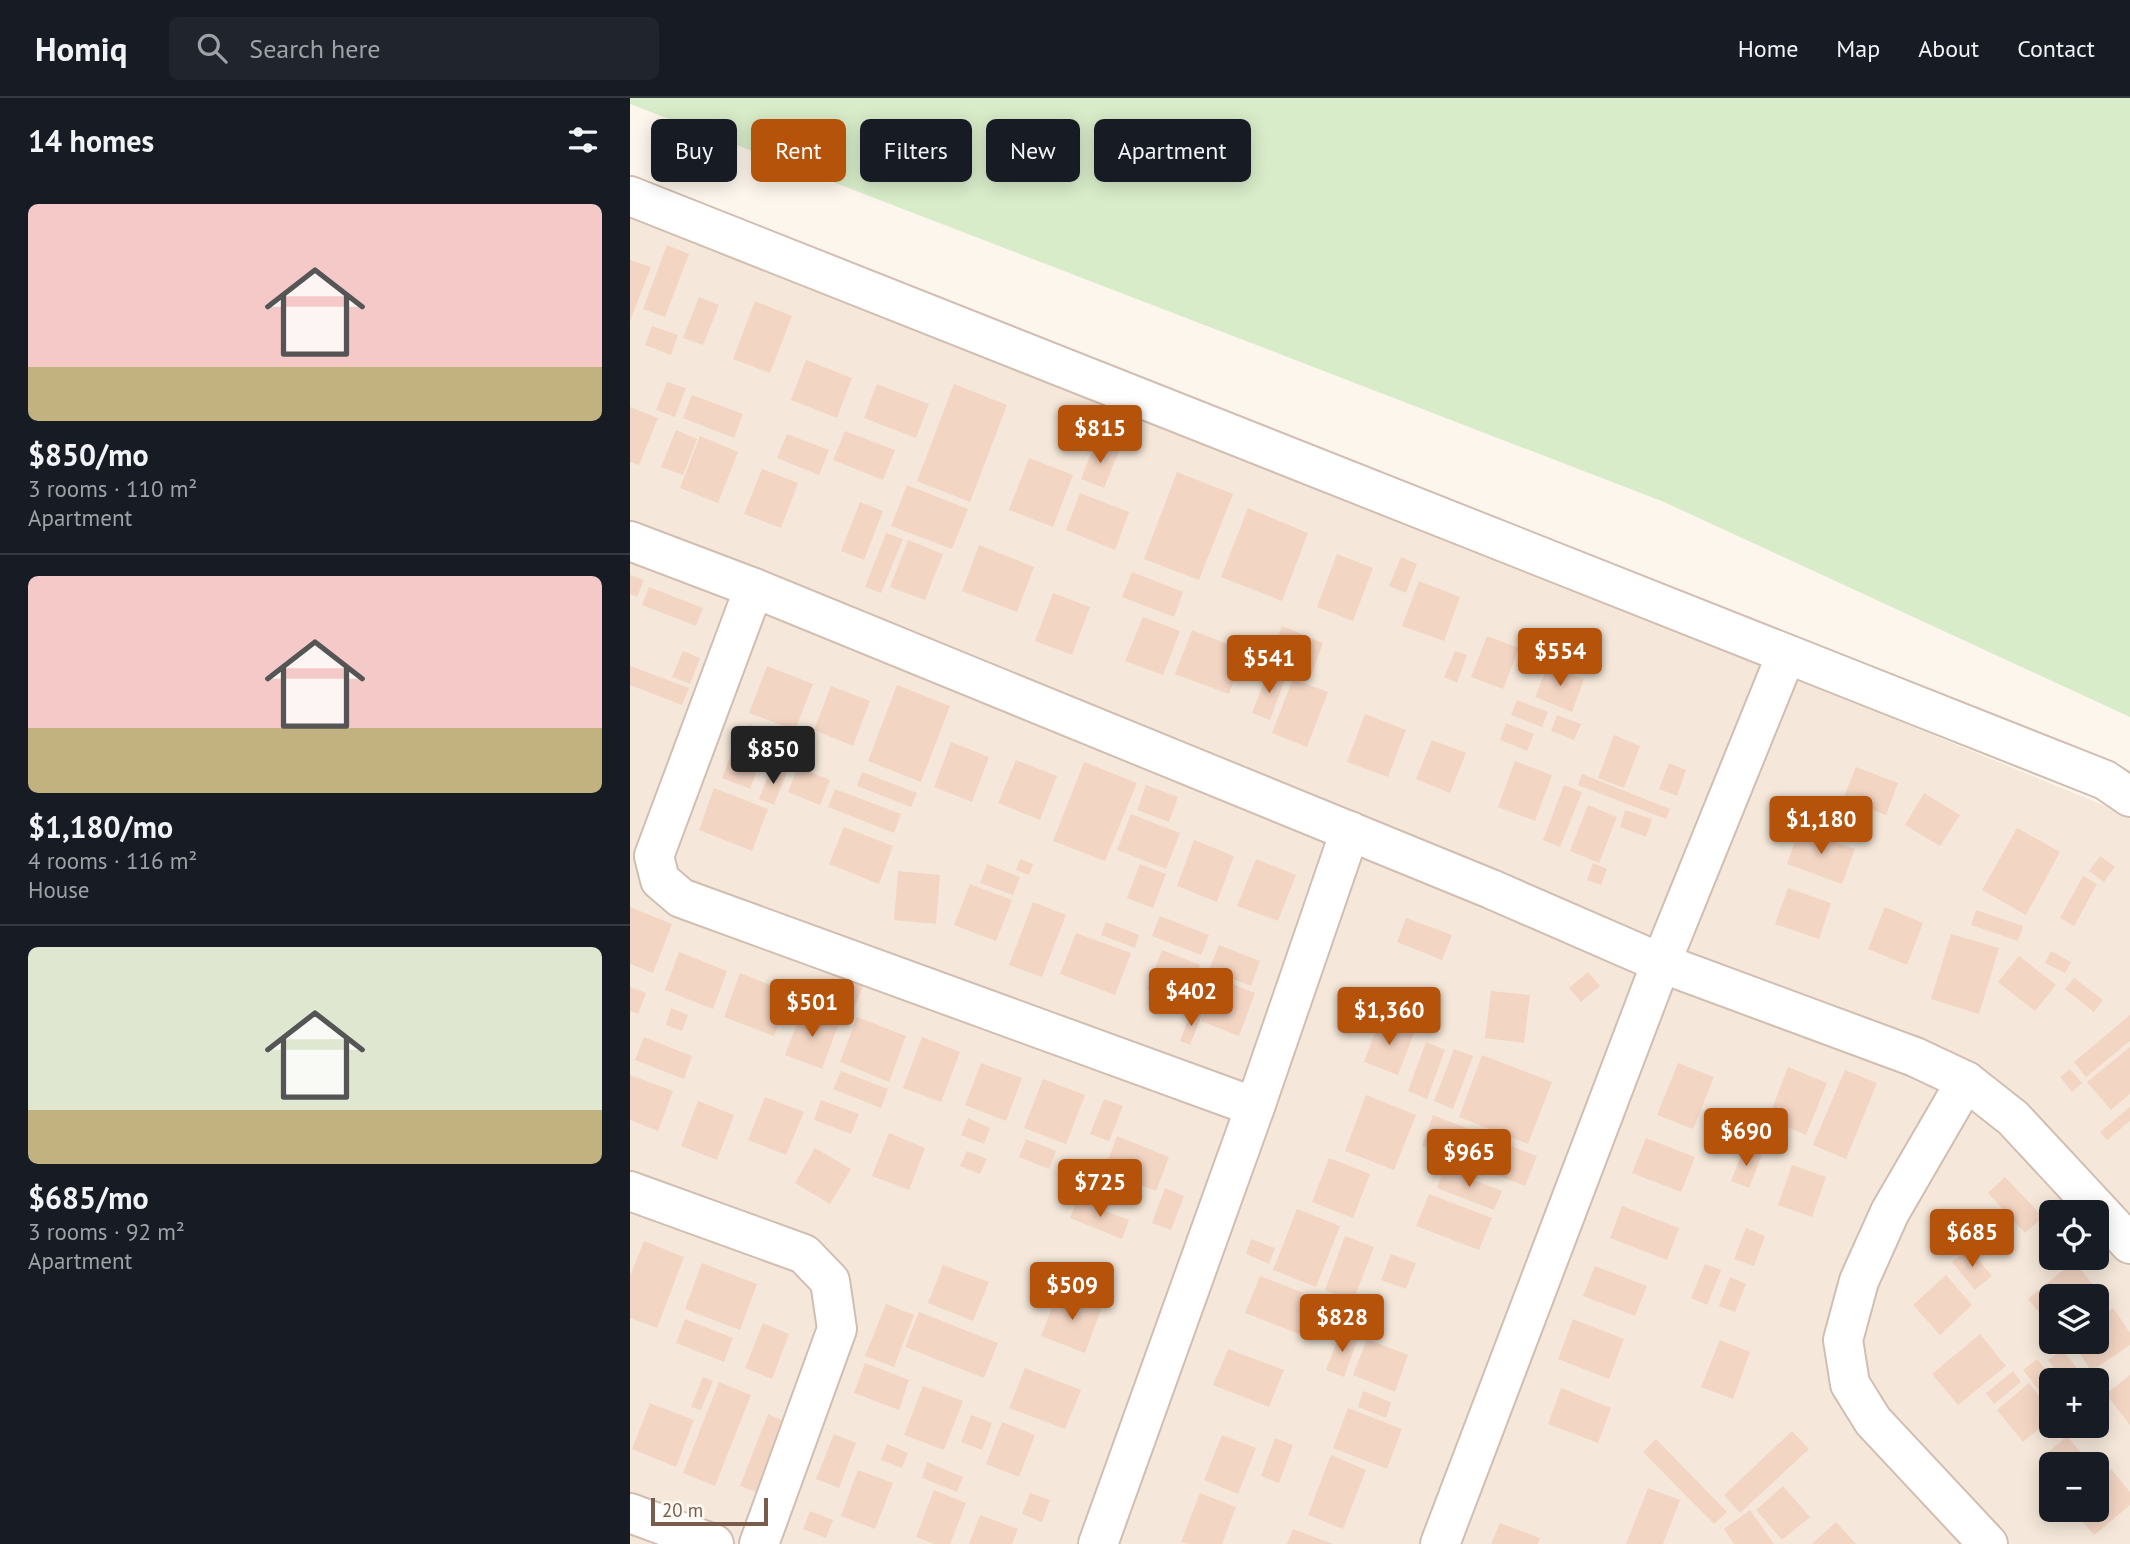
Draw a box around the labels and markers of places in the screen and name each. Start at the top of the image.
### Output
pin: $815 [1059,406,1141,465]
pin: $554 [1519,628,1601,688]
pin: $541 [1228,636,1310,695]
pin: $850 [732,726,814,786]
pin: $1,180 [1764,796,1878,856]
pin: $402 [1150,968,1232,1028]
pin: $501 [771,979,853,1039]
pin: $1,360 [1332,988,1446,1047]
pin: $690 [1705,1108,1787,1168]
pin: $965 [1428,1130,1510,1189]
pin: $725 [1059,1160,1141,1219]
pin: $685 [1931,1210,2013,1269]
pin: $509 [1031,1262,1113,1322]
pin: $828 [1301,1294,1383,1354]

